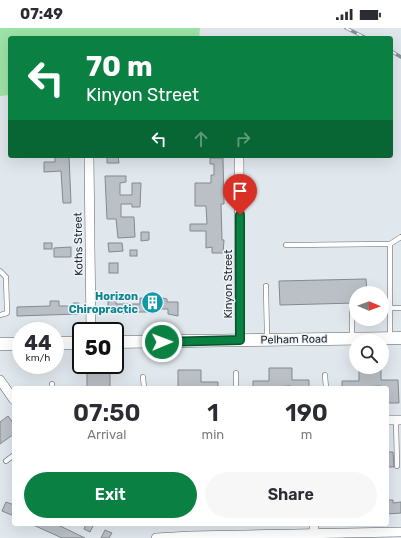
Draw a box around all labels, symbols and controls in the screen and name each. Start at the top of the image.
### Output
text: 07:49 [20,5,63,23]
text: 70 m [86,50,153,83]
icon: left [20,52,72,104]
text: Kinyon Street [86,84,199,106]
icon: left [148,128,170,150]
icon: ahead [190,128,212,150]
icon: right [232,128,254,150]
pin [223,174,257,215]
icon: arrive [229,180,251,202]
street label: Koths Street [71,211,86,276]
street label: Kinyon Street [222,249,235,319]
north arrow [349,286,389,326]
map controls [349,286,389,374]
building icon: Horizon Chiropractic [140,289,166,315]
place label: Horizon Chiropractic [69,290,139,316]
position arrow [141,321,183,363]
speed limit sign: 50 [72,322,124,374]
text: 44 [24,331,52,355]
street label: Pelham Road [260,332,328,347]
button: search [349,334,389,374]
text: km/h [26,352,50,364]
text: 07:50 [73,399,141,427]
text: 1 [207,399,219,427]
text: 190 [285,399,328,427]
text: Arrival [87,427,126,442]
text: min [202,427,224,442]
text: m [301,427,312,442]
button: Exit [24,472,197,518]
button: Share [205,472,377,518]

